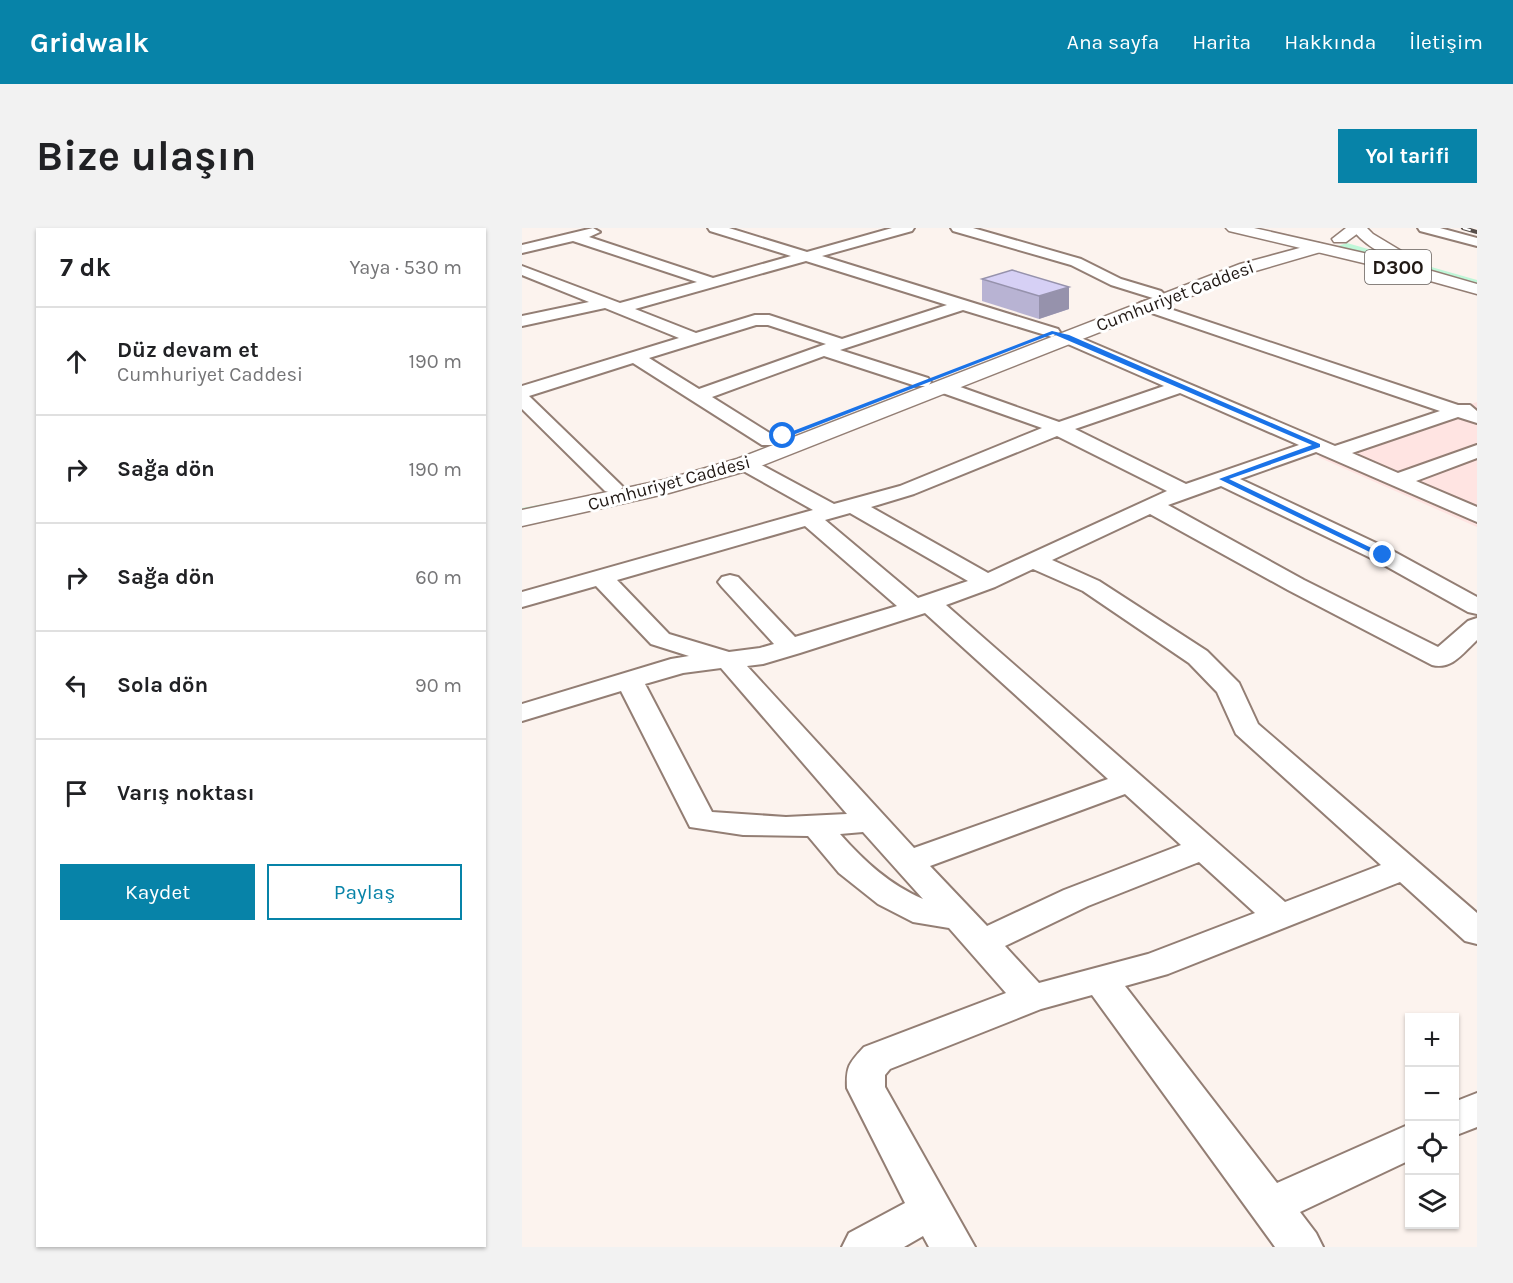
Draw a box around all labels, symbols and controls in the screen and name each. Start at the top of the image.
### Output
text: Gridwalk [30,26,149,59]
text: Ana sayfa [1067,30,1159,54]
text: Harita [1192,30,1251,54]
text: Hakkında [1284,30,1376,54]
text: İletişim [1409,30,1483,54]
button: Yol tarifi [1338,129,1477,183]
text: Bize ulaşın [36,131,256,181]
road number: D300 [1365,250,1431,284]
text: 7 dk [60,252,111,283]
text: Yaya · 530 m [349,256,462,279]
street label: Cumhuriyet Caddesi [1093,256,1257,336]
text: Düz devam et [117,337,259,363]
icon: ahead [60,345,93,378]
text: 190 m [408,350,462,373]
text: Cumhuriyet Caddesi [117,363,303,386]
route start [769,422,795,448]
street label: Cumhuriyet Caddesi [585,451,753,515]
icon: right [60,453,93,486]
text: Sağa dön [117,456,215,482]
text: 190 m [408,458,462,481]
route end [1369,541,1395,567]
icon: right [60,561,93,594]
text: Sağa dön [117,564,215,590]
text: 60 m [415,566,462,589]
icon: left [60,669,93,702]
text: Sola dön [117,672,208,698]
text: 90 m [415,674,462,697]
icon: arrive [60,777,93,810]
text: Varış noktası [117,780,255,806]
button: Kaydet [60,864,255,920]
button: Paylaş [267,864,462,920]
map controls [1405,1013,1459,1229]
button: + [1405,1013,1459,1067]
button: − [1405,1067,1459,1121]
button: locate [1405,1121,1459,1175]
button: layers [1405,1175,1459,1229]

